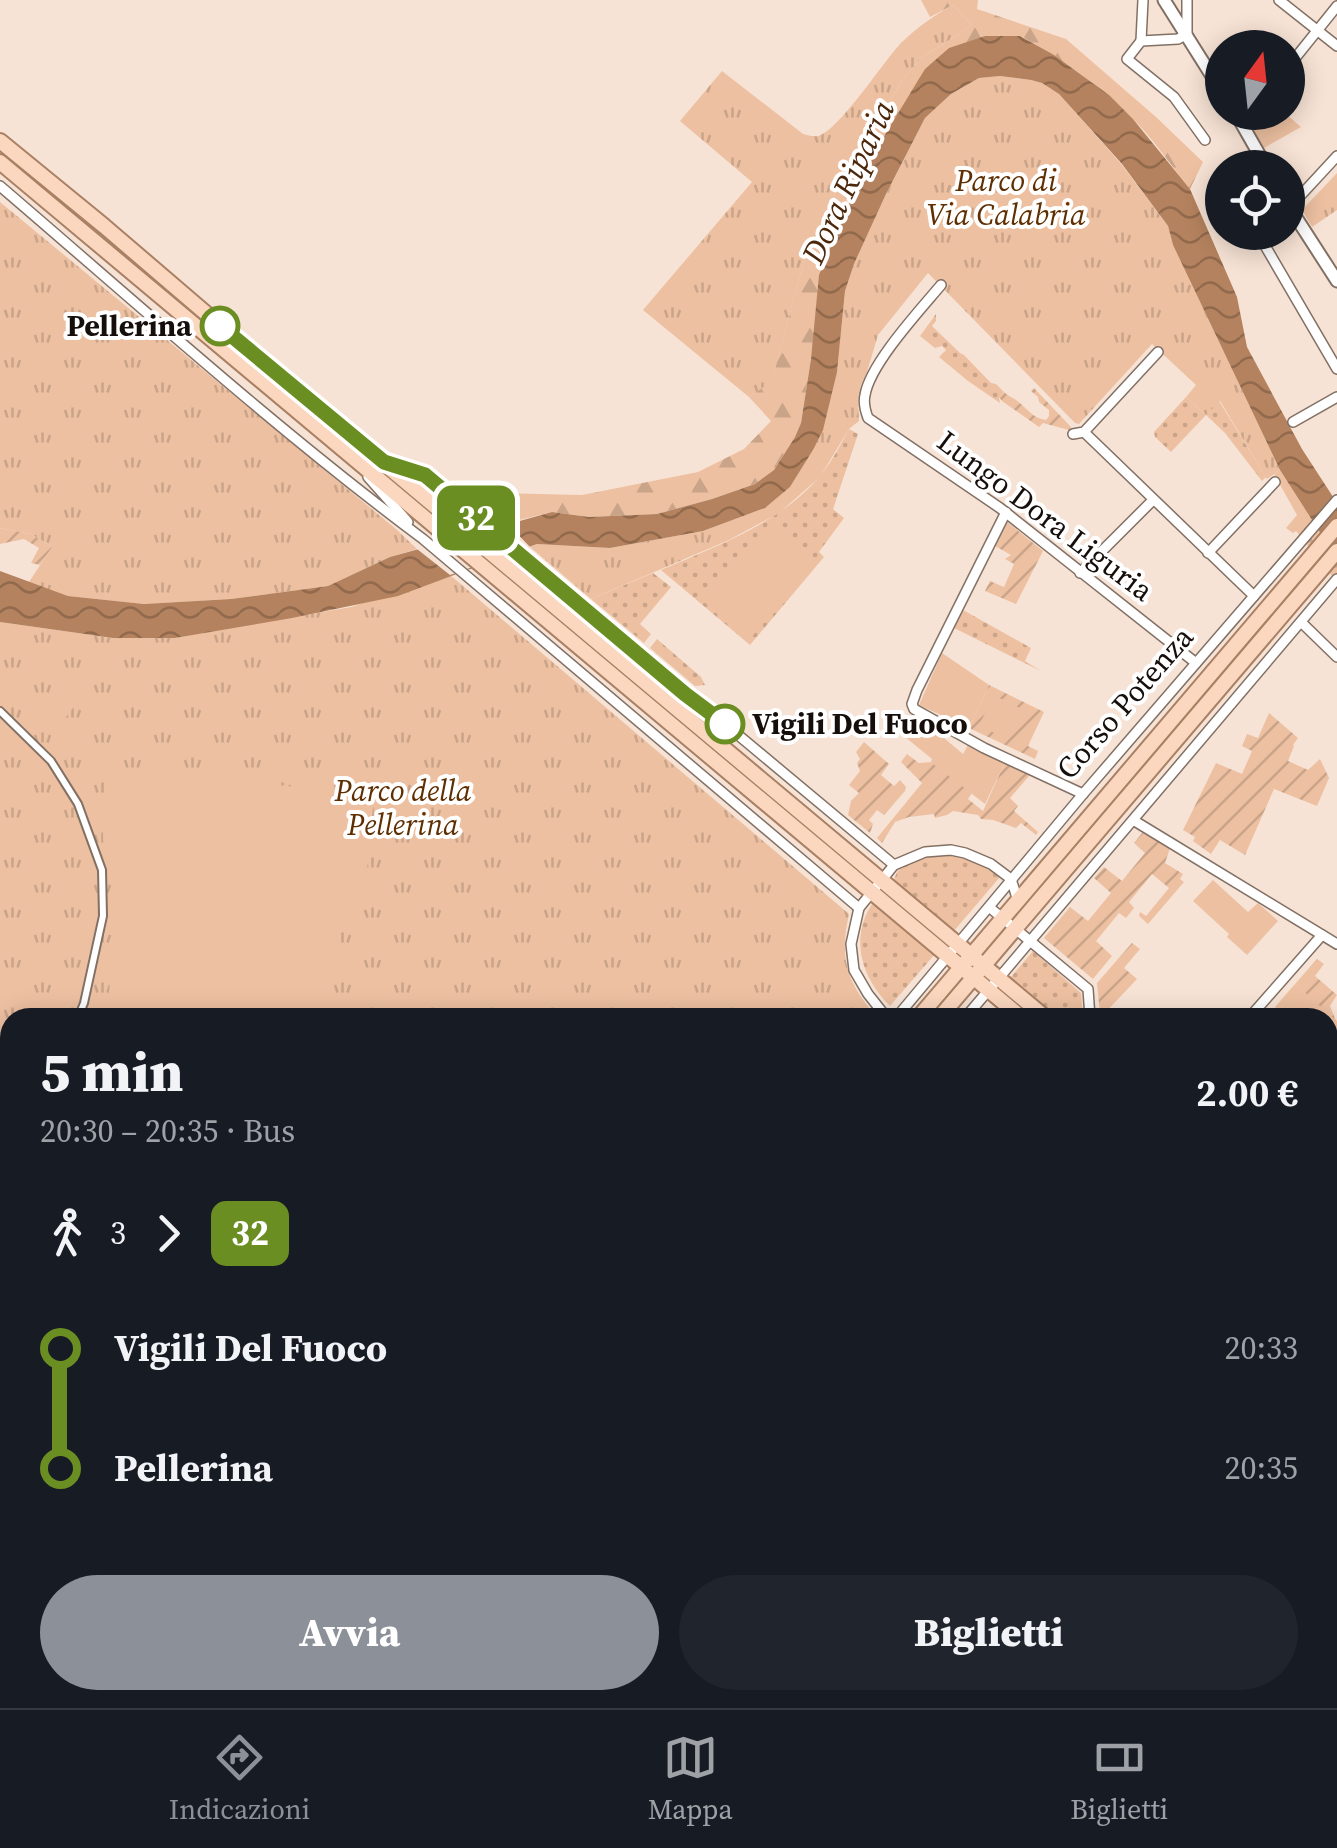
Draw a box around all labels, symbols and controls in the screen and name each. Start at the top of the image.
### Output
north arrow [1205,30,1305,130]
map controls [1205,30,1305,250]
water label: Dora Riparia [790,93,905,272]
button: locate [1205,150,1305,250]
park label: Parco di Via Calabria [926,160,1086,235]
place label: Pellerina [66,305,193,346]
marker: Pellerina [201,307,239,345]
street label: Lungo Dora Liguria [929,421,1162,611]
line badge: 32 [431,486,521,550]
text: 32 [457,494,495,542]
street label: Corso Potenza [1047,617,1203,788]
place label: Vigili Del Fuoco [752,703,968,744]
marker: Vigili Del Fuoco [706,705,744,743]
park label: Parco della Pellerina [334,770,472,845]
text: 5 min [40,1034,183,1109]
text: 2.00 € [1196,1067,1298,1119]
text: 20:30 – 20:35 · Bus [40,1109,295,1153]
icon: walk [40,1206,95,1261]
icon: forward [141,1206,196,1261]
text: 32 [231,1209,269,1257]
text: 3 [110,1211,126,1255]
text: Vigili Del Fuoco [114,1322,387,1374]
text: 20:33 [1224,1326,1298,1370]
text: Pellerina [114,1442,273,1494]
text: 20:35 [1224,1446,1298,1490]
button: Avvia [40,1575,659,1690]
button: Biglietti [679,1575,1298,1690]
tab: Indicazioni [169,1730,310,1828]
tab: Mappa [648,1730,733,1828]
tab: Biglietti [1070,1730,1168,1828]

